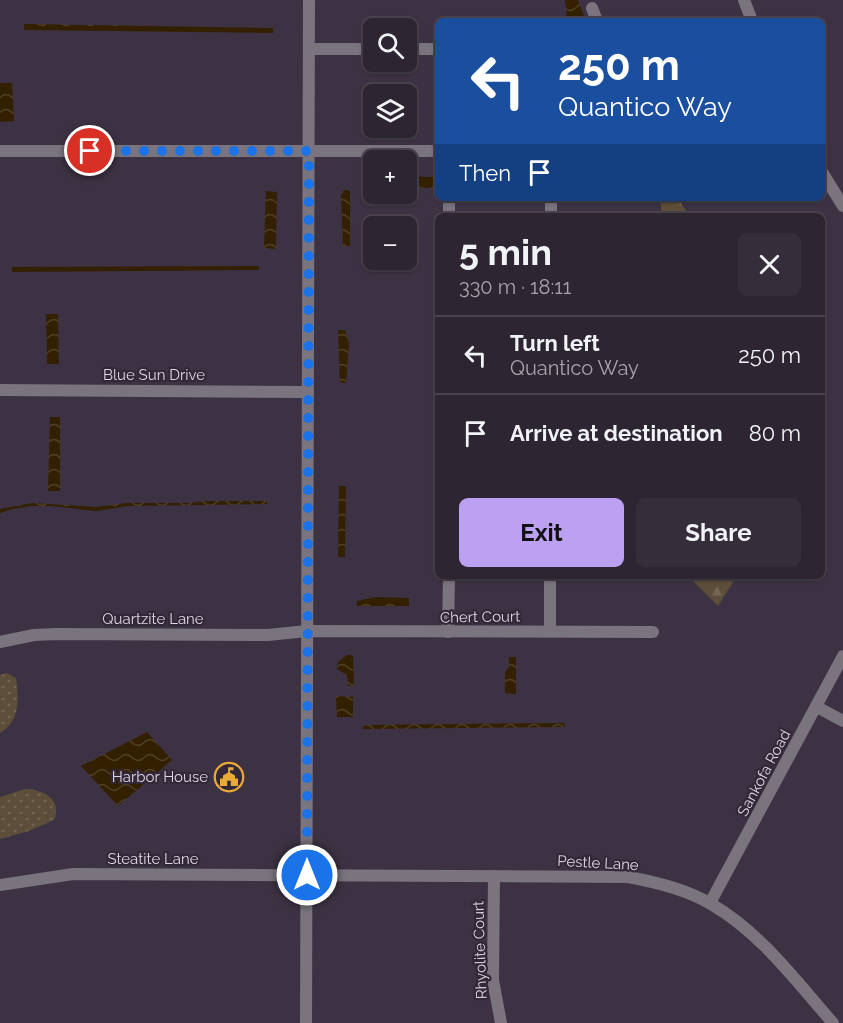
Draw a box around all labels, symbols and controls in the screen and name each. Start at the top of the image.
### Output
map controls [363,18,417,270]
button: search [363,18,417,72]
text: 250 m [558,41,680,90]
icon: left [459,42,537,120]
button: layers [363,84,417,138]
text: Quantico Way [558,91,732,122]
pin [64,125,115,176]
icon: arrive [73,134,106,167]
button: + [363,150,417,204]
icon: arrive [523,156,556,189]
text: Then [459,160,511,186]
button: − [363,216,417,270]
text: 5 min [459,231,552,273]
button: close [738,233,801,296]
text: 330 m · 18:11 [459,275,571,299]
text: Turn left [510,330,600,356]
icon: left [459,339,492,372]
text: 250 m [738,342,801,368]
text: Quantico Way [510,356,639,380]
street label: Blue Sun Drive [103,366,205,384]
icon: arrive [459,417,492,450]
text: Arrive at destination [510,420,723,446]
text: 80 m [749,420,801,446]
button: Exit [459,498,624,567]
button: Share [636,498,801,567]
street label: Chert Court [440,607,520,627]
street label: Quartzite Lane [102,610,204,628]
street label: Sankofa Road [734,727,794,819]
public building icon: Harbor House [213,761,245,793]
place label: Harbor House [112,768,208,786]
position arrow [275,843,339,907]
street label: Steatite Lane [107,850,199,868]
street label: Pestle Lane [557,852,639,874]
street label: Rhyolite Court [469,901,491,999]

